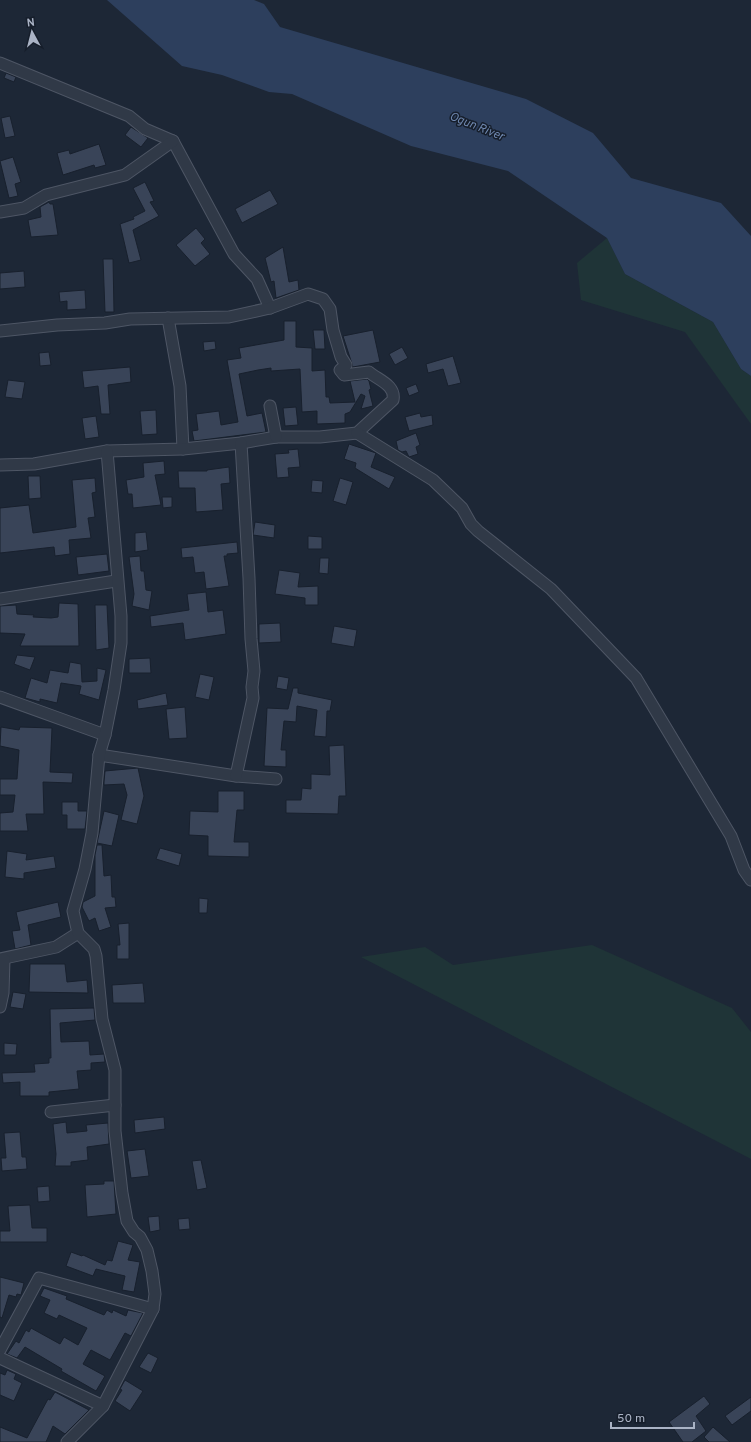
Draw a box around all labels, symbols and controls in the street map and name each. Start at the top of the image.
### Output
north arrow [12,12,52,52]
text: N [26,16,36,30]
water label: Ogun River [447,109,508,146]
scale bar [611,1404,694,1430]
text: 50 m [617,1411,645,1427]

